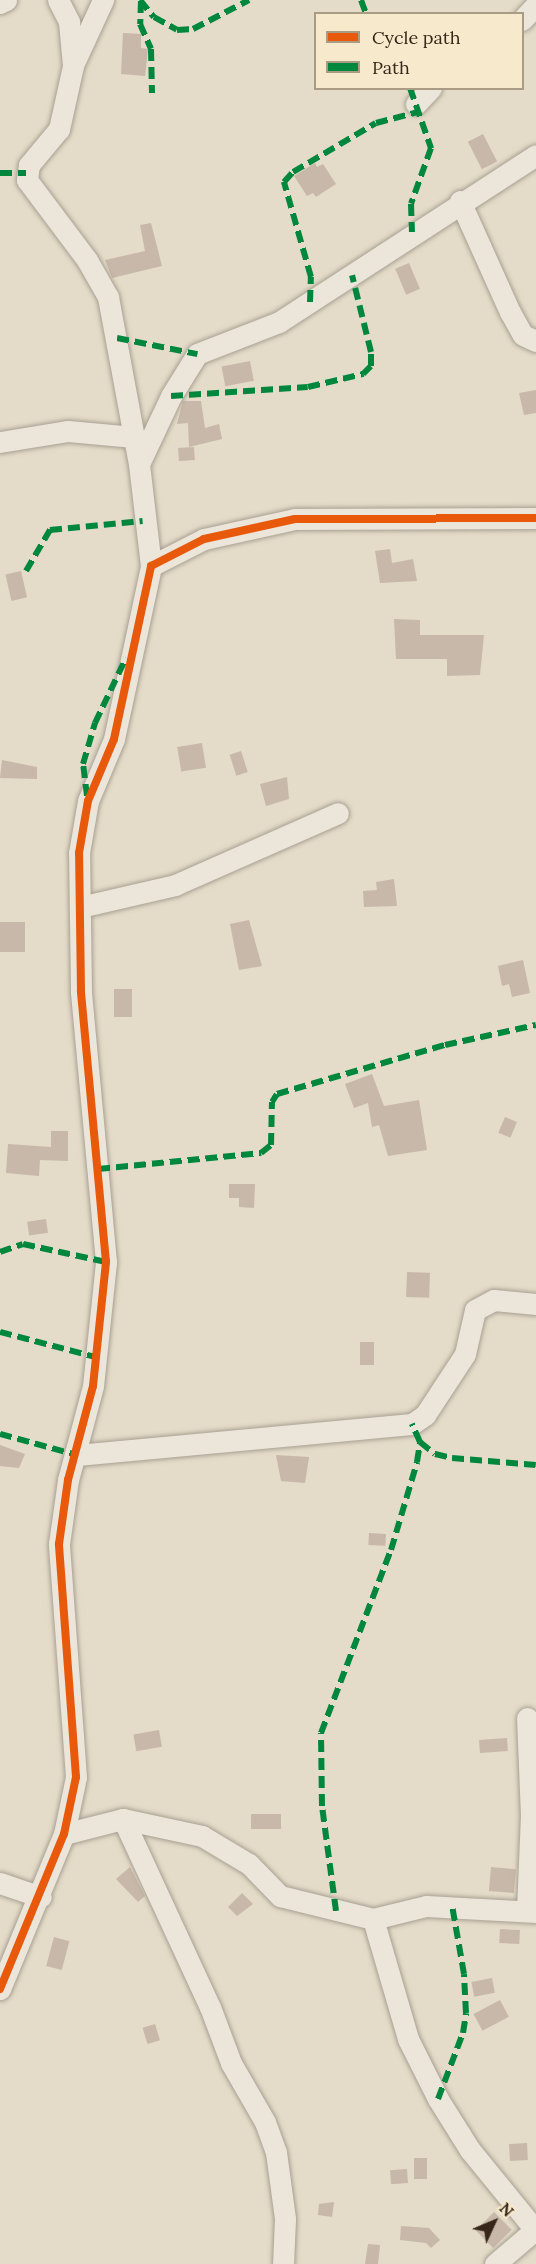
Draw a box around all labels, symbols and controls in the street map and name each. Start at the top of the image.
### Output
legend [314,12,524,90]
text: Cycle path [372,26,461,49]
text: Path [372,56,410,79]
north arrow [464,2192,524,2252]
text: N [495,2198,518,2221]

